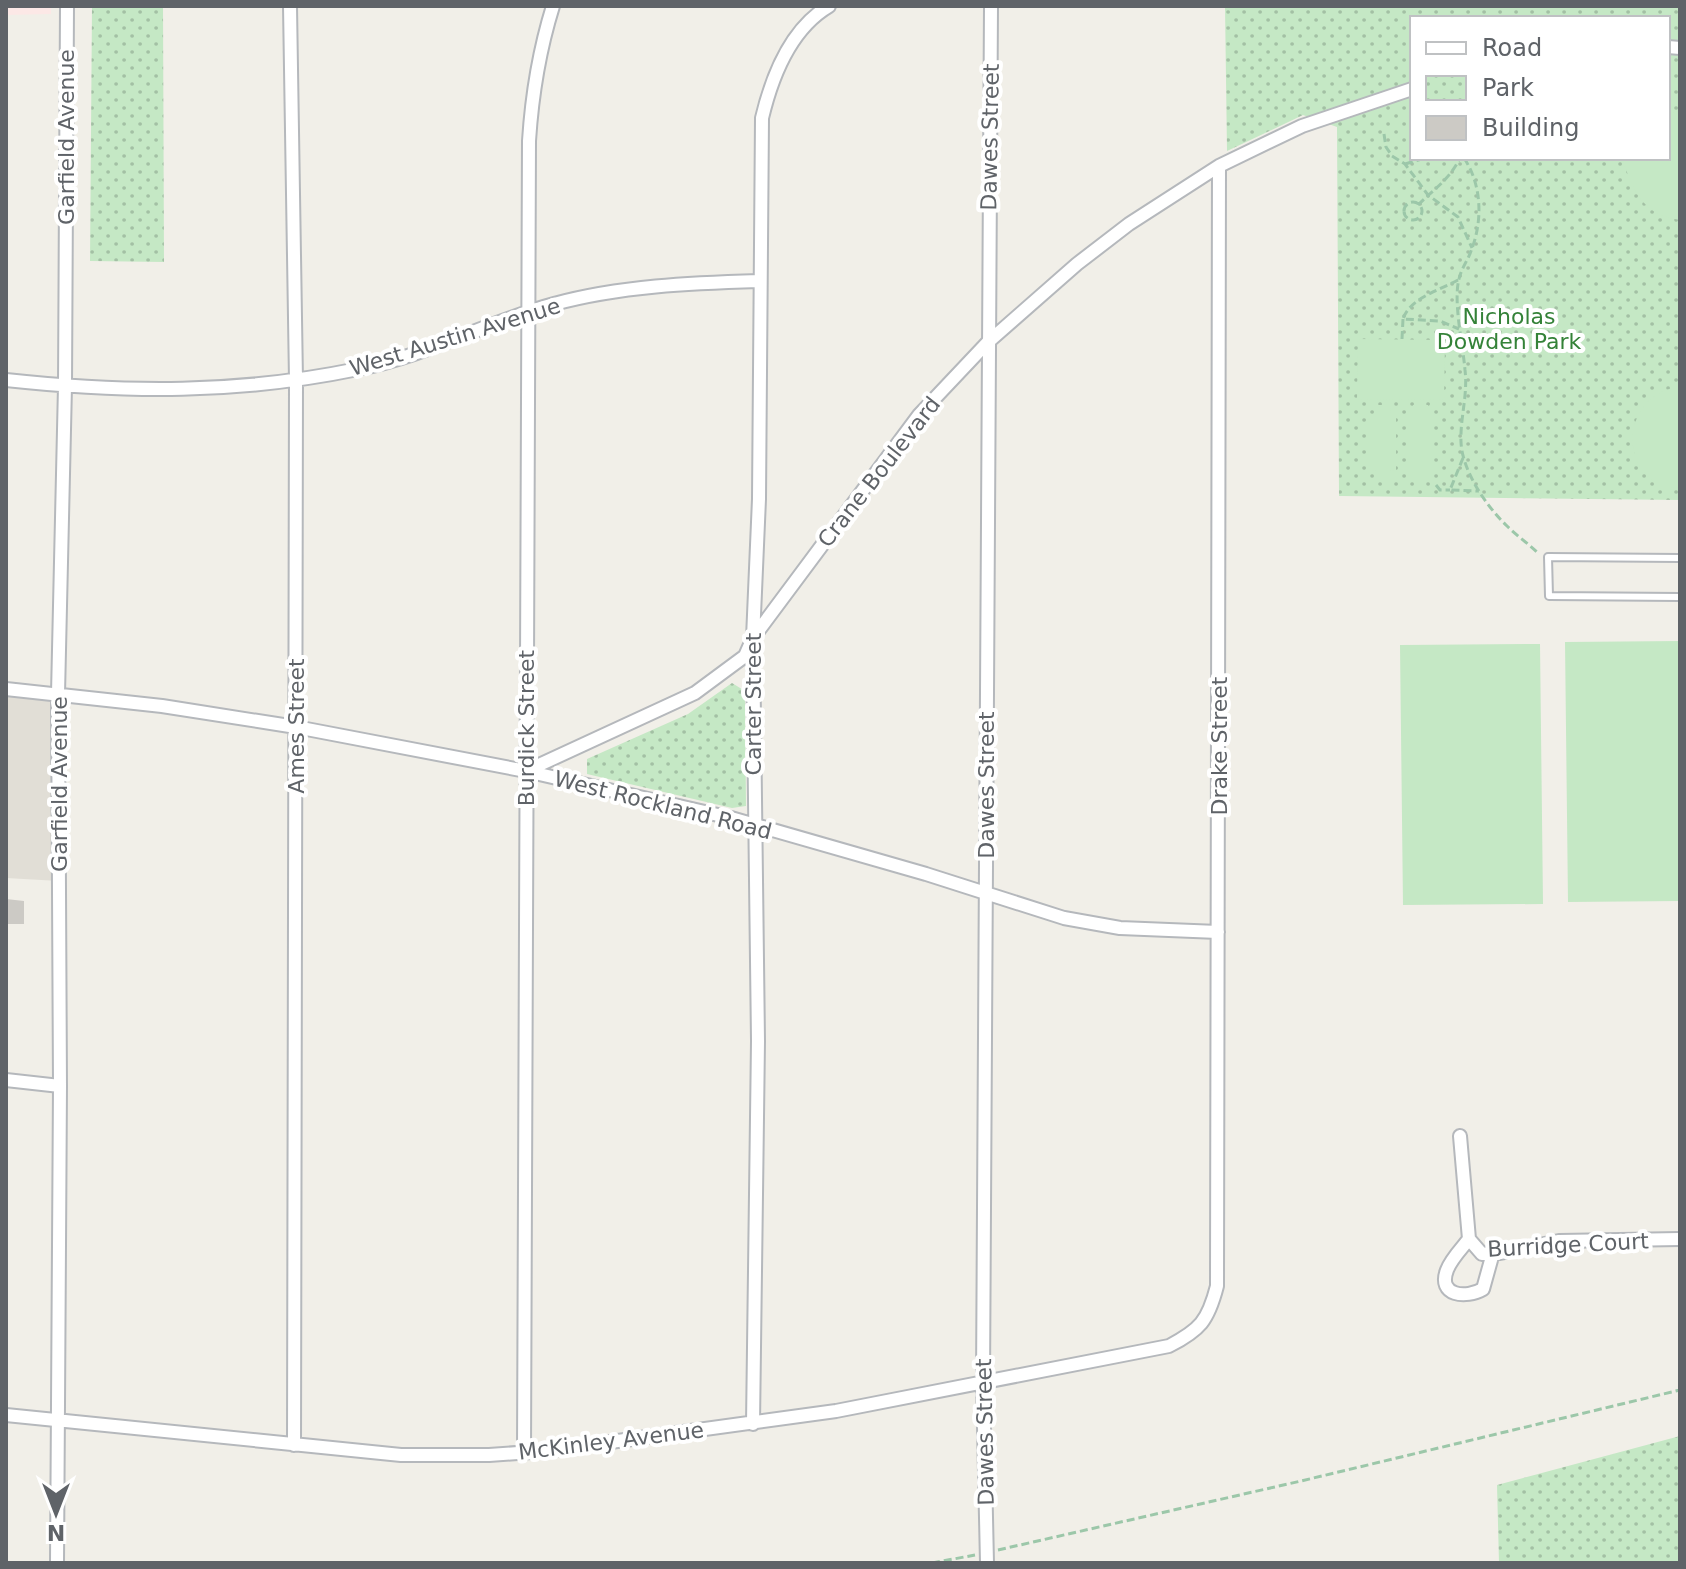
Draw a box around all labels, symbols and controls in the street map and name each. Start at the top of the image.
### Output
legend [1410,16,1670,160]
text: Road [1482,34,1542,62]
street label: Garfield Avenue [54,49,79,225]
street label: Dawes Street [976,63,1004,211]
text: Park [1482,74,1534,102]
text: Building [1482,114,1579,142]
street label: West Austin Avenue [347,293,563,381]
park label: Nicholas Dowden Park [1437,304,1581,354]
street label: Crane Boulevard [813,392,945,552]
street label: Carter Street [741,632,766,775]
street label: Burdick Street [514,649,539,806]
street label: Ames Street [284,658,309,794]
street label: Drake Street [1207,676,1232,815]
street label: Garfield Avenue [47,696,72,872]
street label: Dawes Street [974,711,999,859]
street label: West Rockland Road [552,766,774,844]
street label: Burridge Court [1487,1228,1650,1262]
street label: Dawes Street [971,1358,999,1506]
street label: McKinley Avenue [517,1417,705,1465]
north arrow [16,1473,96,1553]
text: N [47,1520,65,1545]

